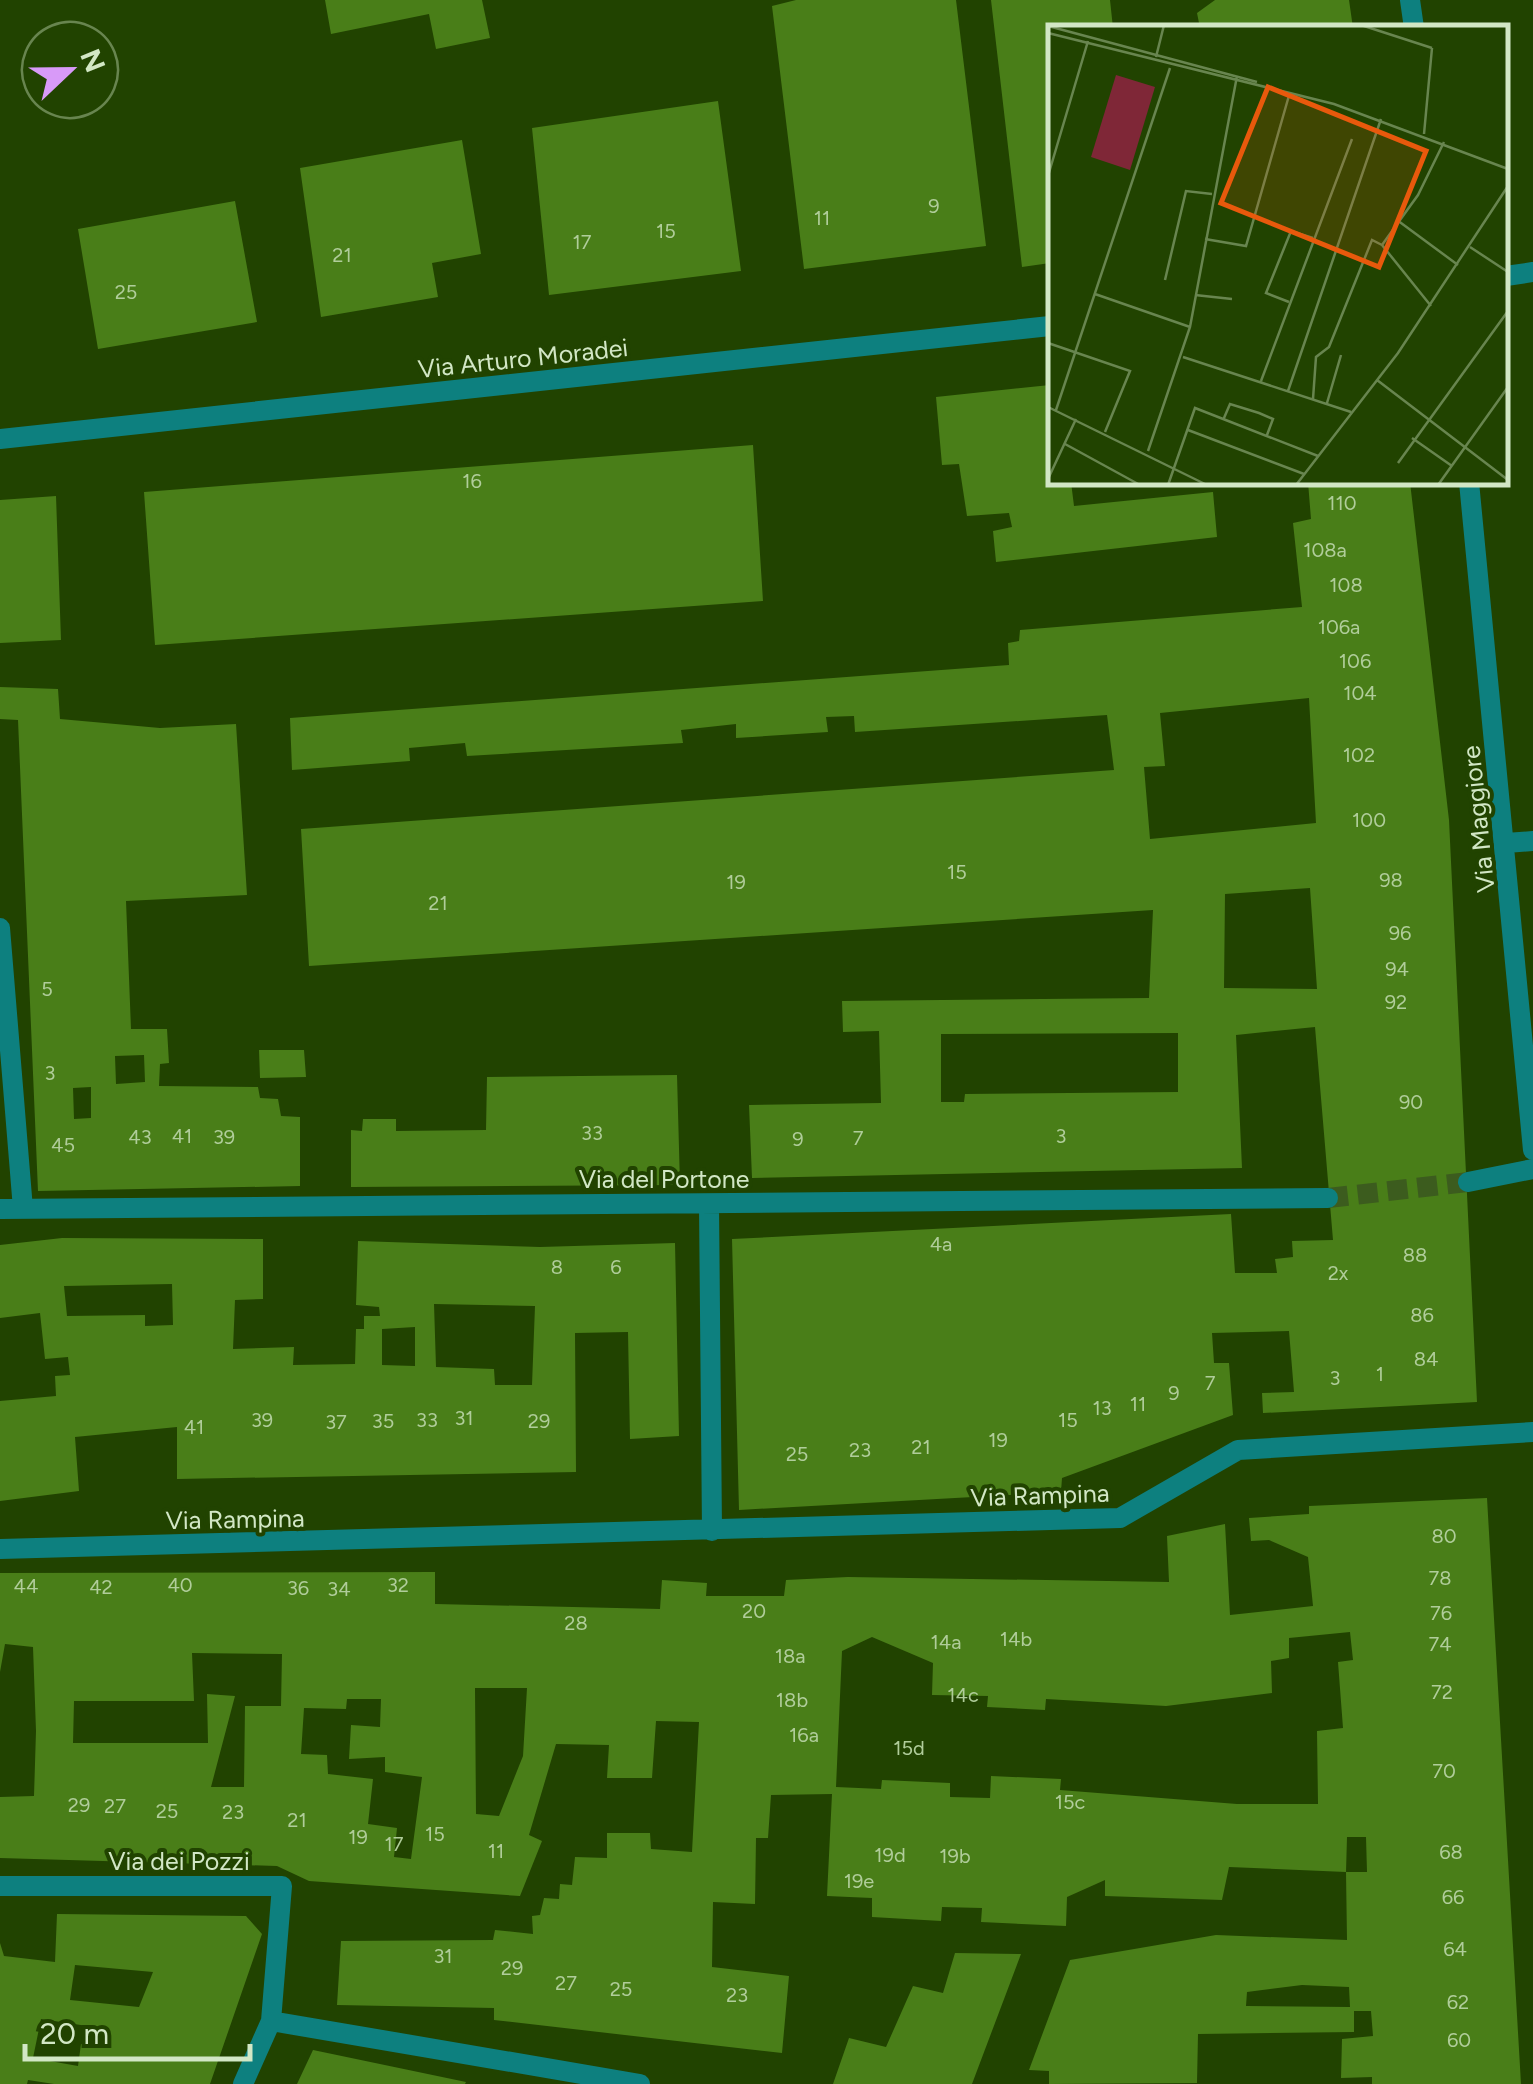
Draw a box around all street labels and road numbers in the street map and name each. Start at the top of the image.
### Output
street label: Via Arturo Moradei [417,332,629,384]
street label: Via Maggiore [1455,744,1501,894]
street label: Via del Portone [579,1164,749,1194]
street label: Via Rampina [970,1478,1110,1512]
street label: Via Rampina [165,1503,305,1535]
street label: Via dei Pozzi [108,1846,250,1876]

